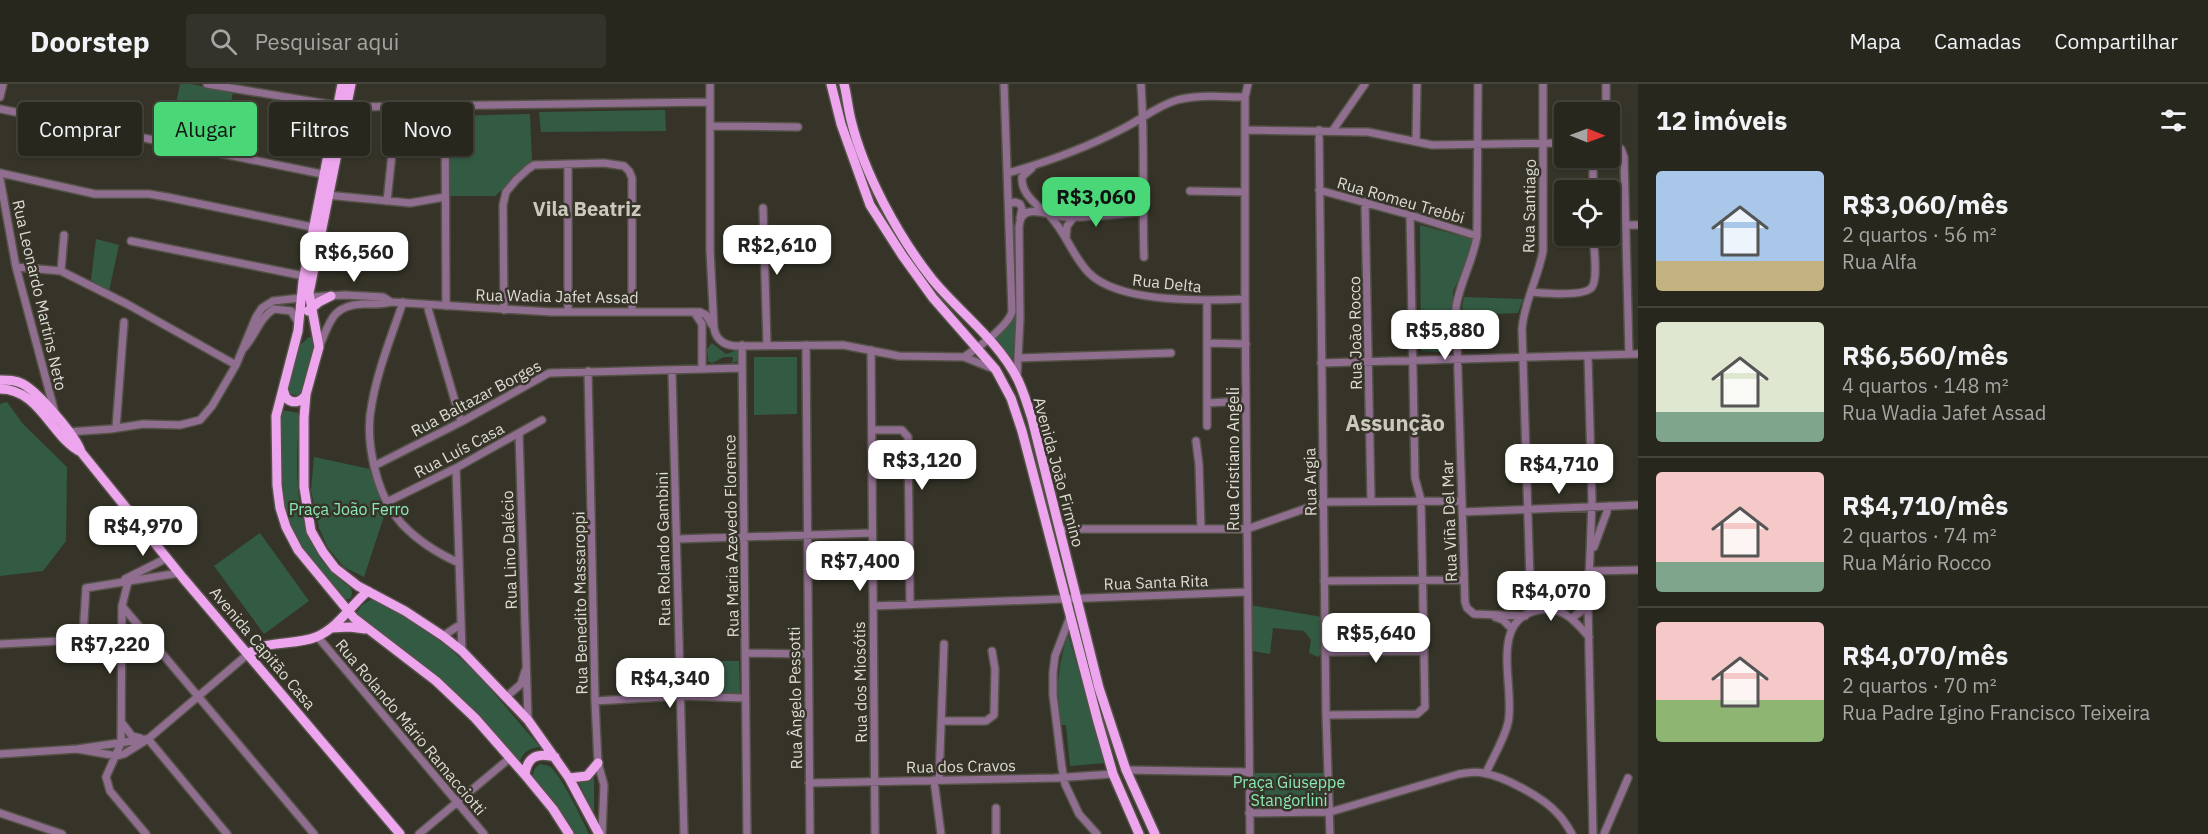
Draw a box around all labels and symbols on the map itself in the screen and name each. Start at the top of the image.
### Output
north arrow [1554,102,1620,168]
street label: Rua Santiago [1518,159,1540,253]
street label: Rua Romeu Trebbi [1335,172,1467,228]
pin: R$3,060 [1041,177,1151,228]
district label: Vila Beatriz [533,195,641,222]
street label: Rua Leonardo Martins Neto [8,198,72,392]
pin: R$2,610 [722,225,832,276]
pin: R$6,560 [299,232,409,283]
street label: Rua Delta [1131,269,1203,297]
street label: Rua João Rocco [1344,276,1366,390]
street label: Rua Wadia Jafet Assad [475,285,639,307]
pin: R$5,880 [1390,310,1500,361]
street label: Rua Baltazar Borges [407,355,545,441]
street label: Rua Cristiano Angeli [1223,387,1243,531]
street label: Avenida João Firmino [1029,395,1089,549]
district label: Assunção [1345,408,1445,437]
street label: Rua Luís Casa [411,418,508,482]
street label: Rua Maria Azevedo Florence [719,434,743,638]
pin: R$3,120 [867,440,977,491]
pin: R$4,710 [1504,444,1614,495]
street label: Rua Argia [1299,447,1321,516]
street label: Rua Viña Del Mar [1437,460,1461,582]
street label: Rua Rolando Gambini [652,472,674,626]
street label: Rua Lino Dalécio [497,490,521,610]
park label: Praça João Ferro [289,499,409,519]
pin: R$4,970 [88,506,198,557]
street label: Rua Benedito Massaroppi [568,511,592,695]
pin: R$7,400 [805,541,915,592]
street label: Rua Santa Rita [1103,570,1209,594]
pin: R$4,070 [1496,571,1606,622]
street label: Avenida Capitão Casa [206,582,321,714]
pin: R$5,640 [1321,613,1431,664]
street label: Rua dos Miosótis [849,621,871,743]
pin: R$7,220 [55,624,165,675]
street label: Rua Ângelo Pessotti [784,626,806,770]
street label: Rua Rolando Mário Ramacciotti [331,635,491,819]
pin: R$4,340 [615,658,725,709]
street label: Rua dos Cravos [906,755,1016,777]
park label: Praça Giuseppe Stangorlini [1233,772,1345,810]

